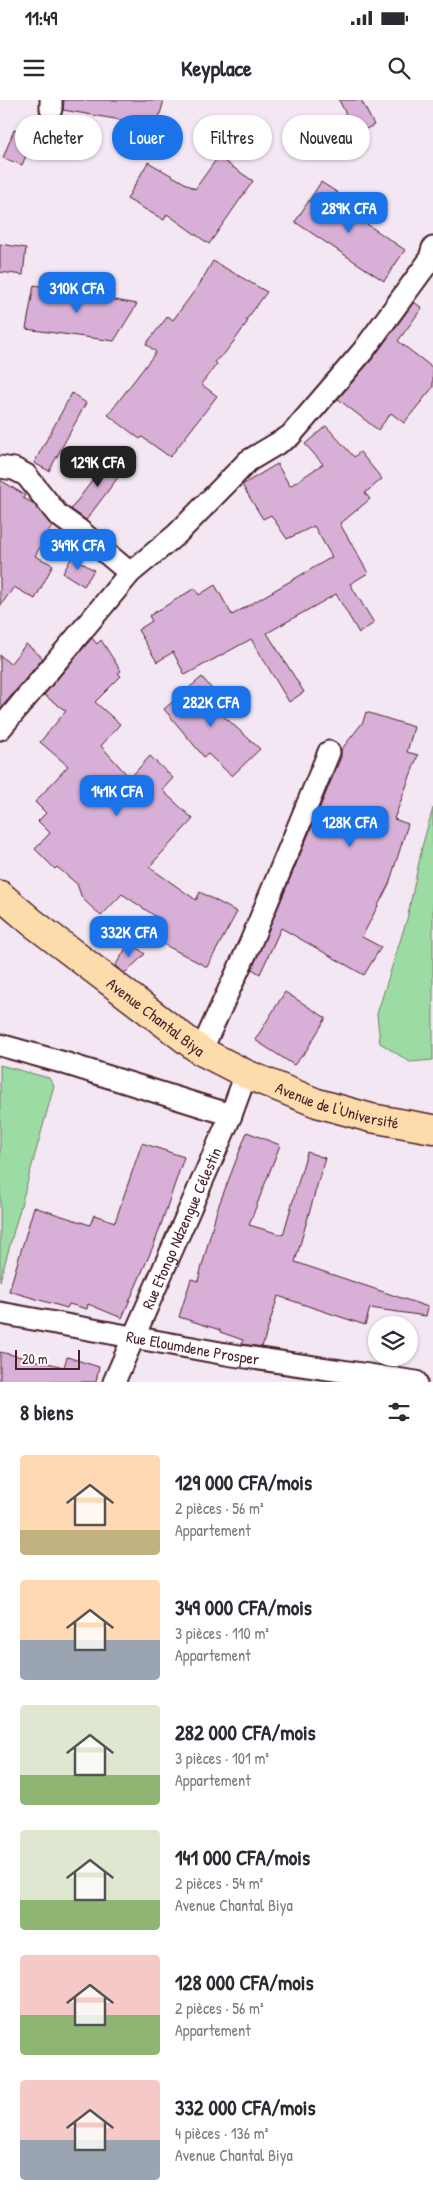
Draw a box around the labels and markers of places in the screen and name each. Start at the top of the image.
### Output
pin: 289K CFA [297,192,401,234]
pin: 310K CFA [25,272,129,314]
pin: 129K CFA [46,446,150,488]
pin: 349K CFA [26,528,130,571]
pin: 282K CFA [159,686,263,728]
pin: 141K CFA [65,774,169,817]
pin: 128K CFA [298,806,402,848]
pin: 332K CFA [77,916,181,958]

